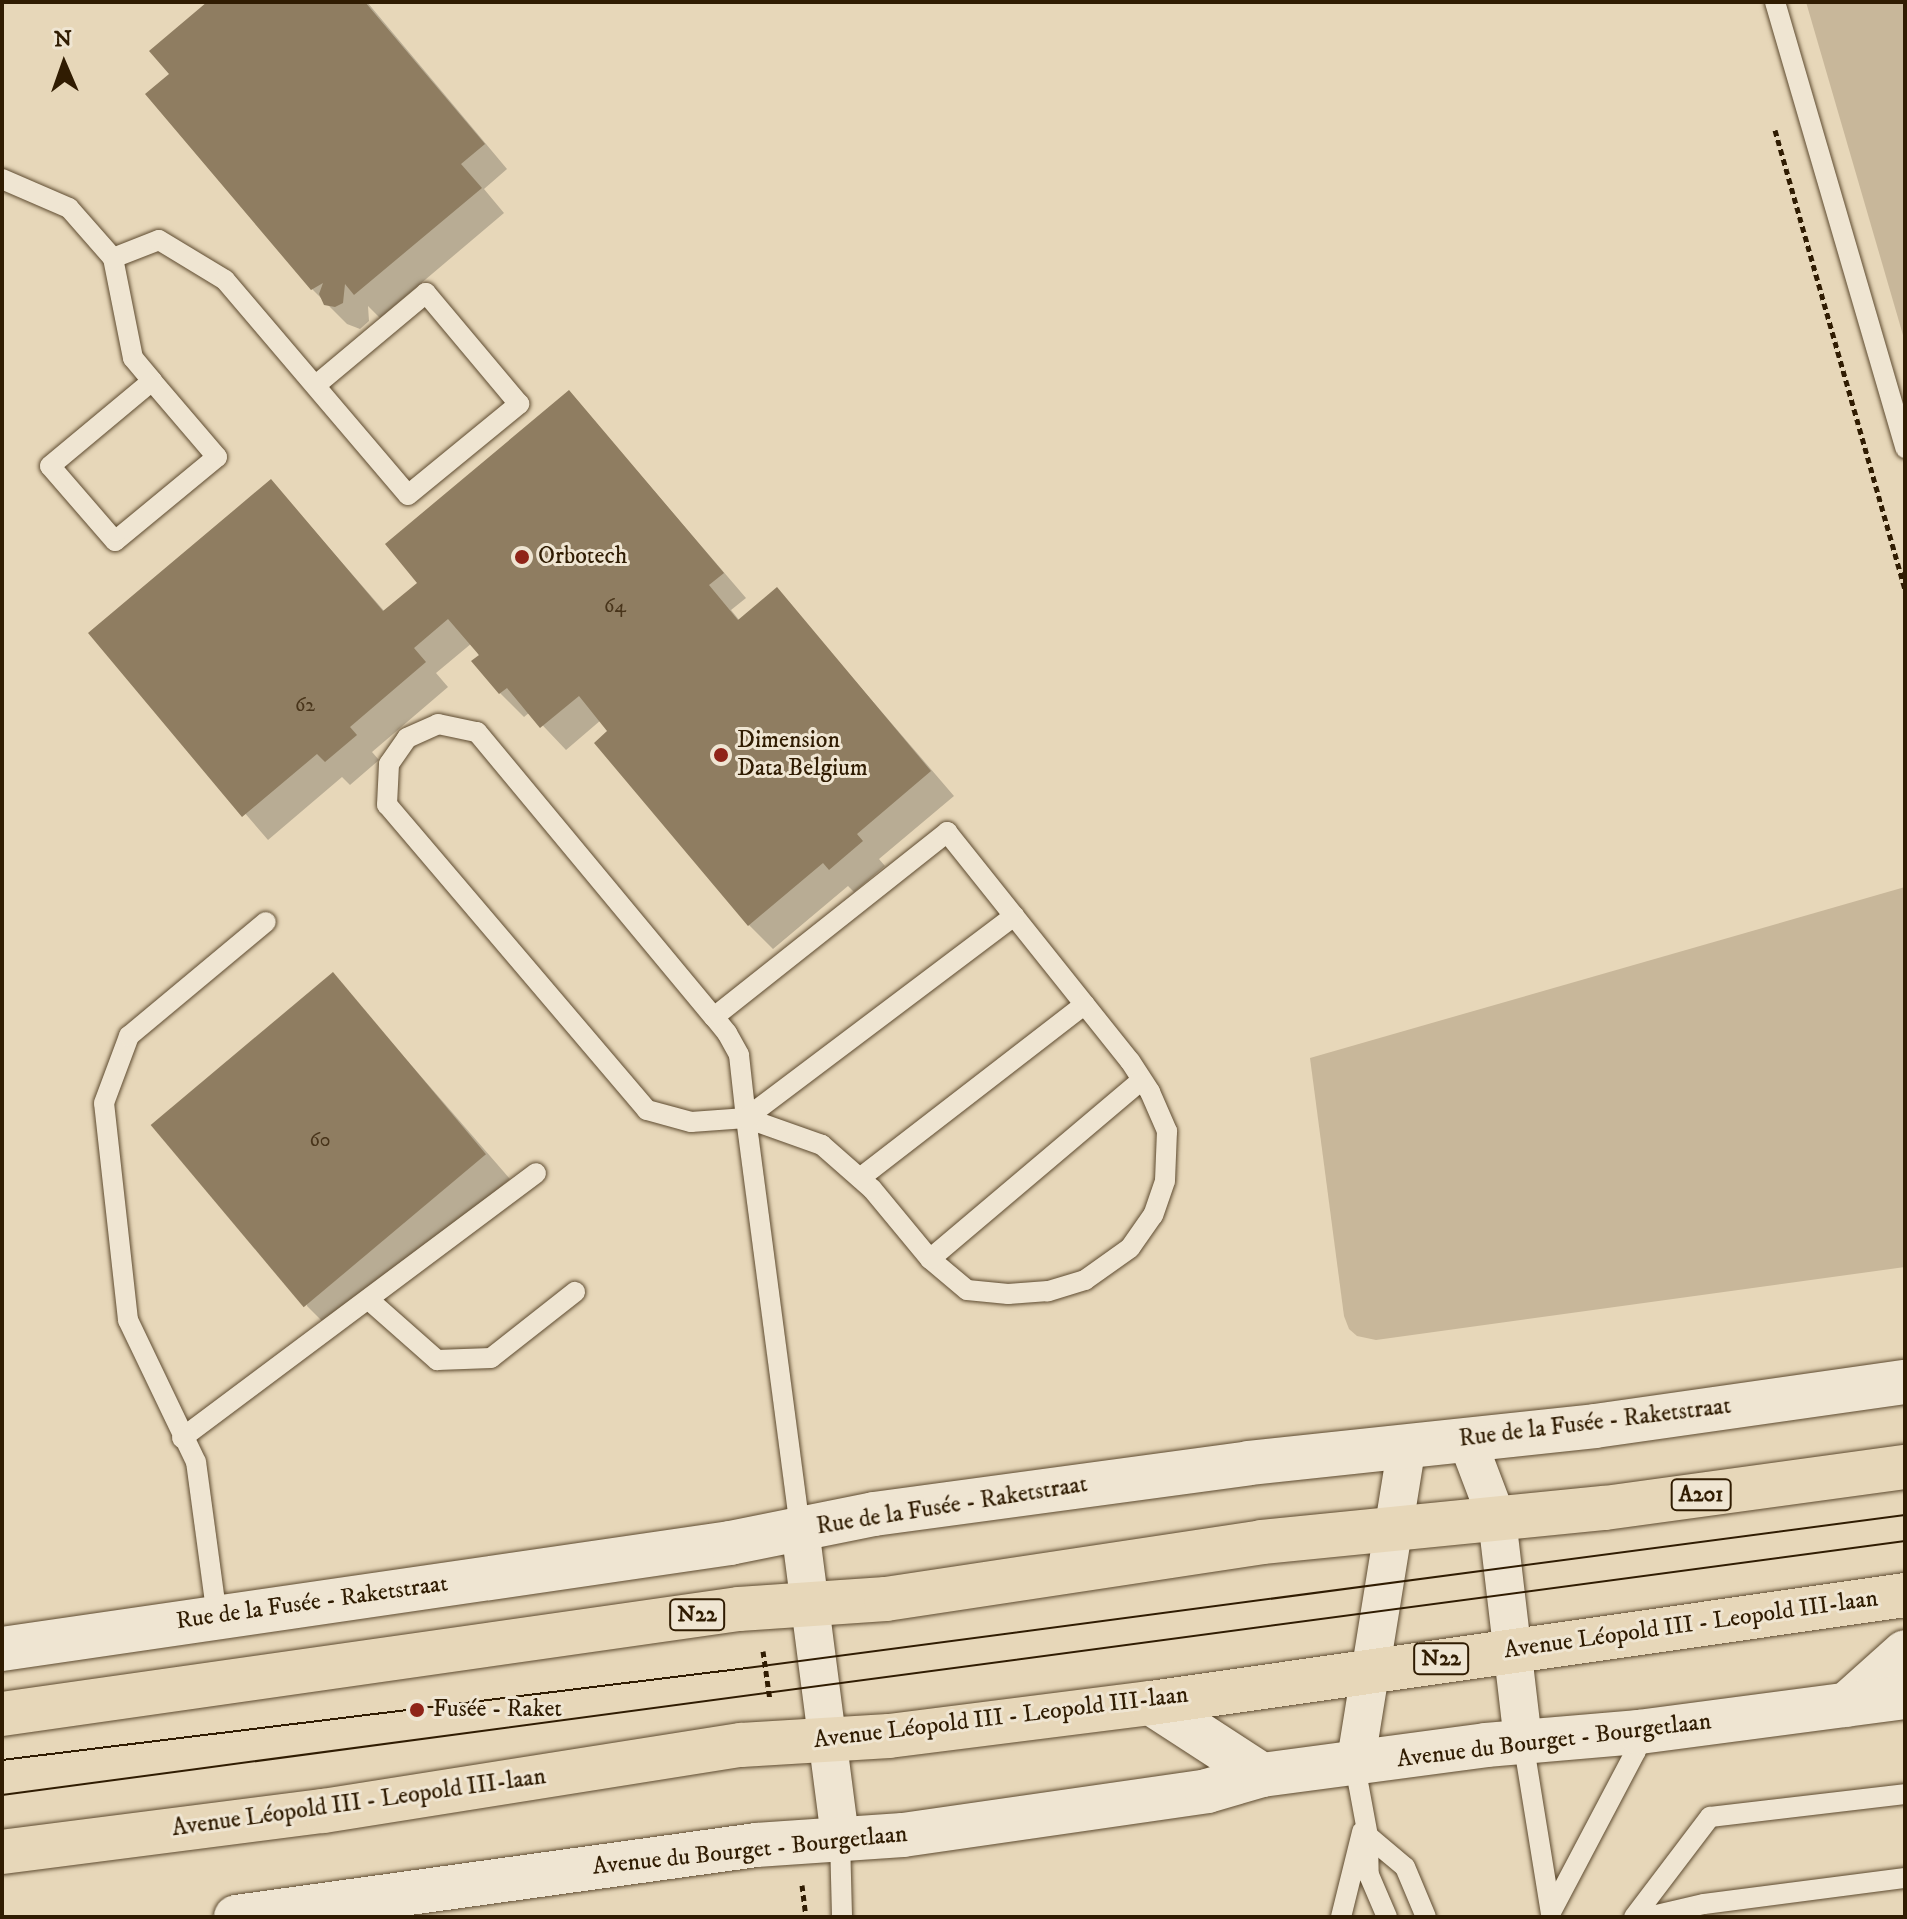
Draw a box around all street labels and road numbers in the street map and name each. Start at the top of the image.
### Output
street label: Rue de la Fusée - Raketstraat [1457,1392,1733,1454]
street label: Rue de la Fusée - Raketstraat [814,1470,1090,1542]
road number: A201 [1669,1477,1733,1513]
street label: Rue de la Fusée - Raketstraat [174,1570,450,1636]
street label: Avenue Léopold III - Leopold III-laan [1502,1584,1880,1666]
road number: N22 [669,1597,725,1633]
road number: N22 [1413,1641,1469,1677]
street label: Avenue Léopold III - Leopold III-laan [812,1681,1190,1755]
street label: Avenue du Bourget - Bourgetlaan [1395,1707,1713,1775]
street label: Avenue Léopold III - Leopold III-laan [170,1762,548,1844]
street label: Avenue du Bourget - Bourgetlaan [591,1820,909,1882]

